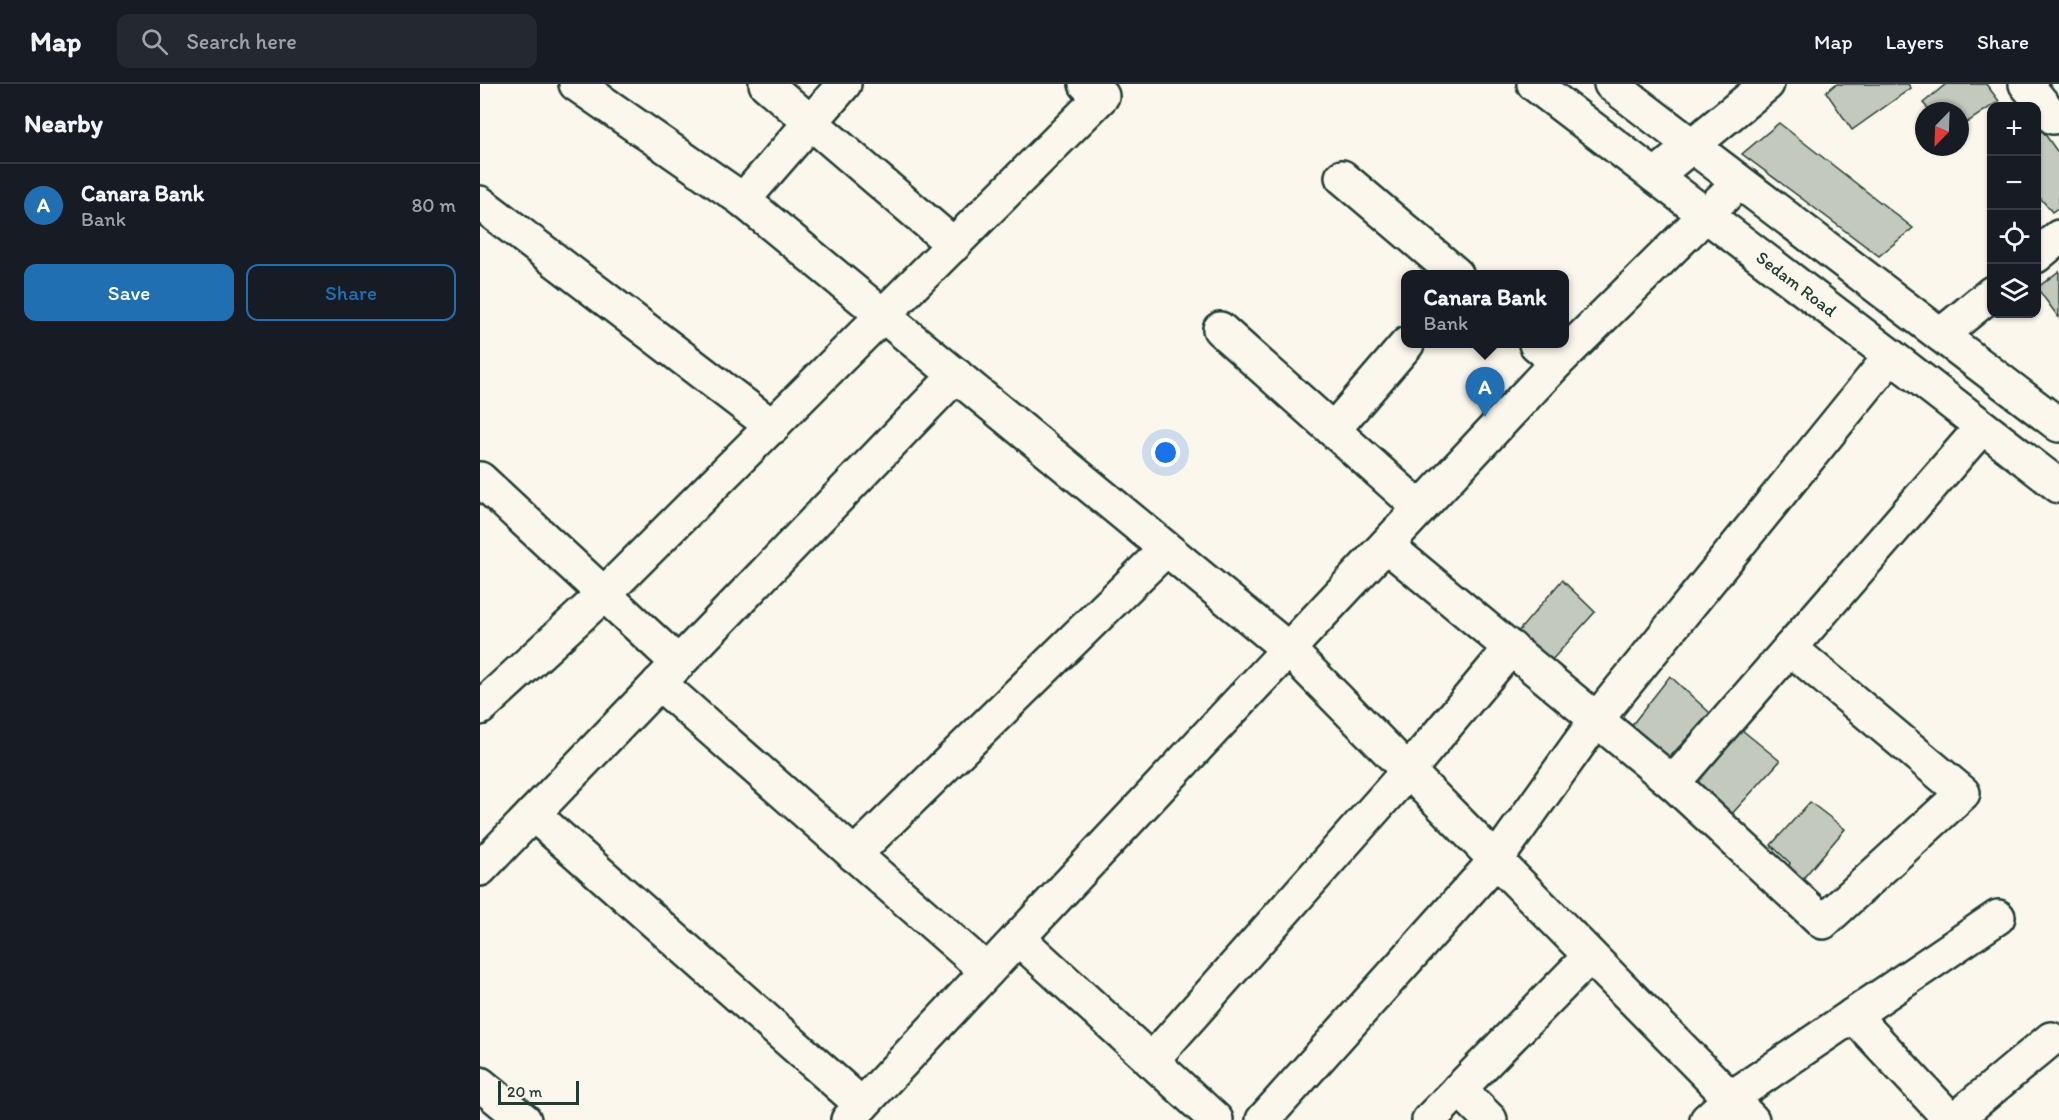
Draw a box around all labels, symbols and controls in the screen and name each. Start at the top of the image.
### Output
search box [117,14,537,68]
text: Map [30,24,81,58]
icon: search [138,25,171,58]
text: Search here [186,28,297,55]
text: Map [1814,29,1853,54]
text: Layers [1886,29,1944,54]
text: Share [1977,29,2029,54]
north arrow [1915,102,1969,156]
map controls [1987,102,2041,318]
button: + [1987,102,2041,156]
text: Nearby [24,107,103,139]
button: − [1987,156,2041,210]
text: Canara Bank [81,180,204,207]
text: A [37,193,50,217]
text: 80 m [411,193,456,217]
text: Bank [81,207,126,231]
button: locate [1987,210,2041,264]
street label: Sedam Road [1752,246,1841,322]
button: Save [24,264,234,321]
button: Share [246,264,456,321]
button: layers [1987,264,2041,318]
popup [1401,270,1569,348]
text: Canara Bank [1423,284,1547,311]
text: Bank [1423,311,1468,335]
pin: A [1466,368,1504,417]
your location [1151,438,1180,467]
scale bar [498,1078,579,1106]
text: 20 m [507,1082,542,1101]

